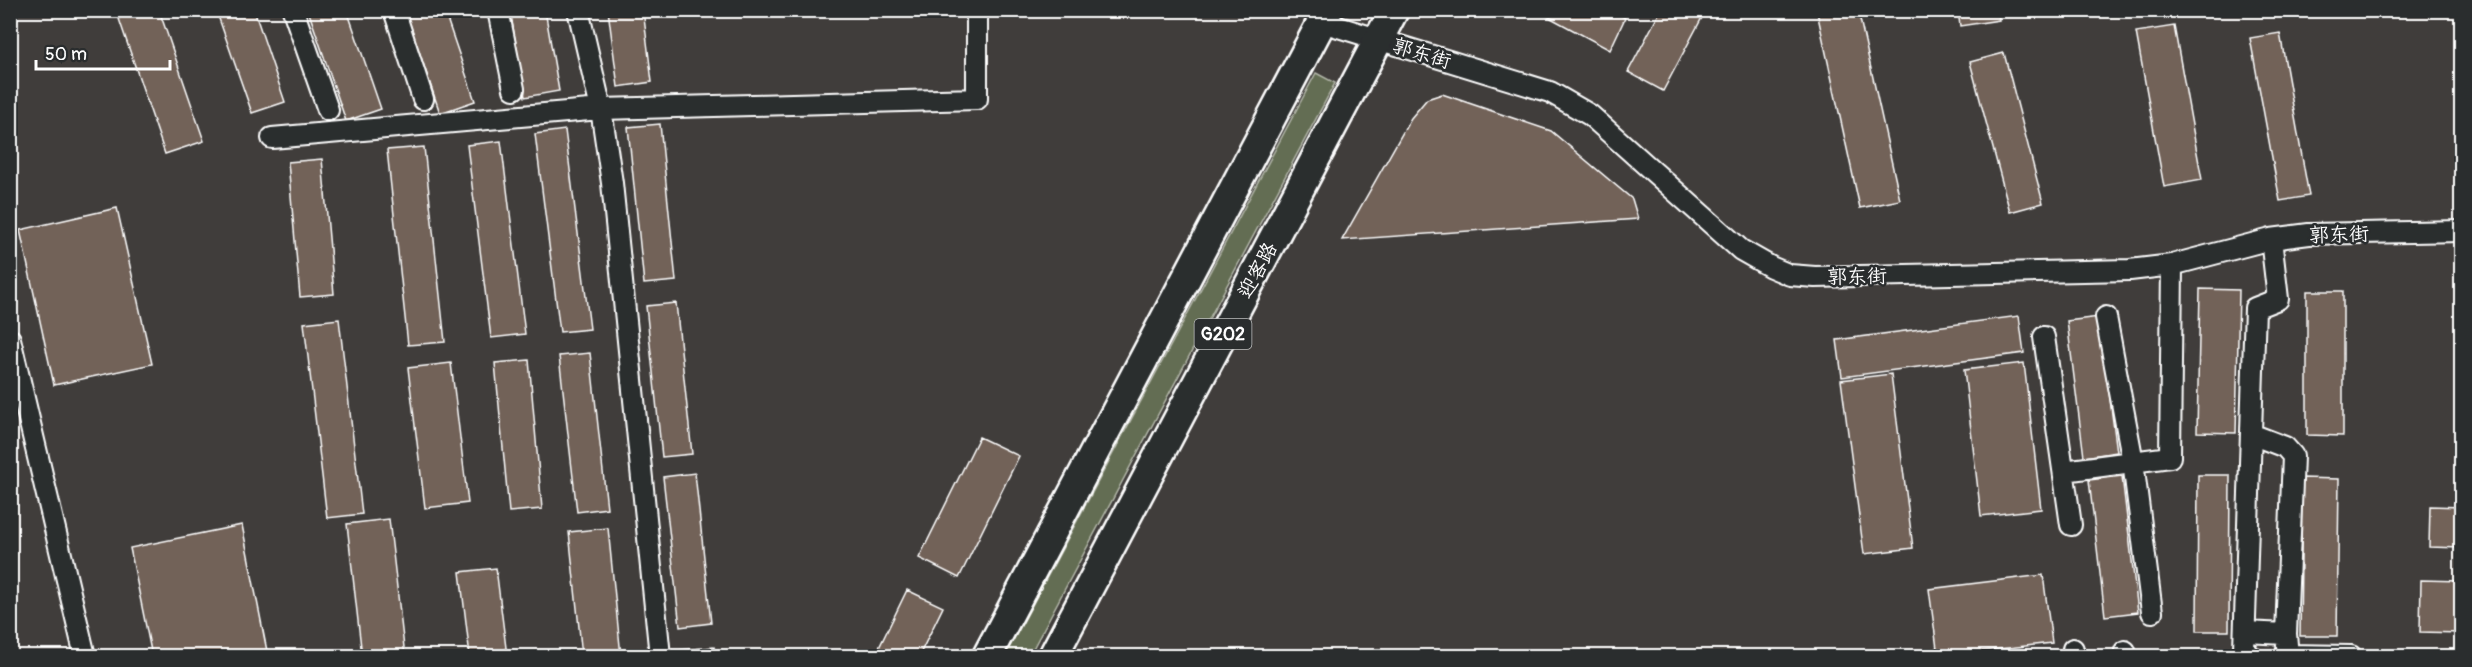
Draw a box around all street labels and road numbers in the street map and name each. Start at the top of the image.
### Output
street label: 郭东街 [1390,33,1454,74]
street label: 郭东街 [2309,221,2369,248]
street label: 迎客路 [1232,237,1283,303]
street label: 郭东街 [1827,263,1887,290]
road number: G202 [1194,319,1252,349]

